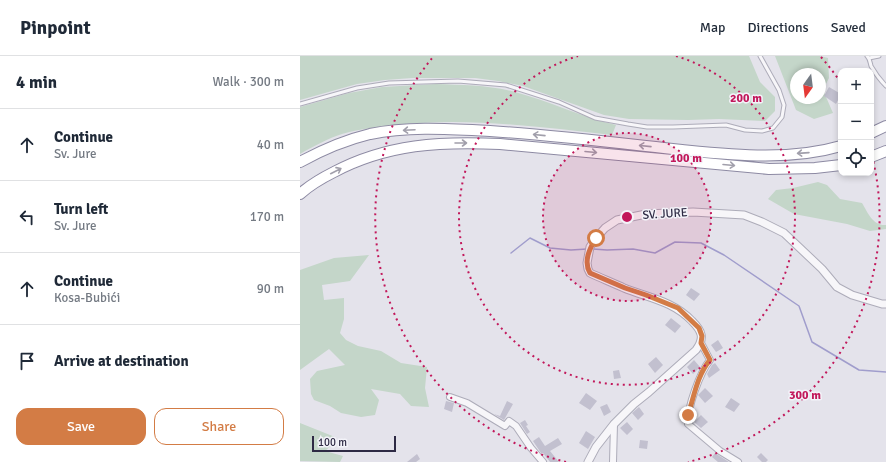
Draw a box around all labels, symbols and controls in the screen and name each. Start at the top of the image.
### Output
text: Pinpoint [20,16,91,40]
text: Map [700,19,726,36]
text: Directions [748,19,809,36]
text: Saved [831,19,866,36]
north arrow [790,68,826,104]
map controls [838,68,874,176]
button: + [838,68,874,104]
text: 4 min [16,72,57,93]
text: Walk · 300 m [213,74,284,90]
text: 200 m [730,91,762,106]
button: − [838,104,874,140]
one-way arrow [403,126,416,133]
text: Continue [54,128,113,146]
one-way arrow [532,131,545,139]
icon: ahead [16,134,38,156]
text: 40 m [257,137,284,153]
one-way arrow [454,139,467,147]
button: locate [838,140,874,176]
one-way arrow [639,142,652,149]
text: Sv. Jure [54,146,96,162]
one-way arrow [584,148,597,156]
one-way arrow [797,149,810,157]
text: 100 m [670,151,702,166]
one-way arrow [722,162,735,169]
one-way arrow [329,167,341,174]
text: Turn left [54,200,108,218]
street label: SV. JURE [642,205,688,223]
icon: left [16,206,38,228]
text: 170 m [250,209,284,225]
centre of rings [620,210,634,224]
text: Sv. Jure [54,218,96,234]
route start [587,229,605,247]
text: Continue [54,272,113,290]
icon: ahead [16,278,38,300]
text: 90 m [257,281,284,297]
text: Kosa-Bubići [54,290,120,306]
icon: arrive [16,350,38,372]
text: Arrive at destination [54,352,189,370]
text: 300 m [789,388,821,403]
route end [679,406,697,424]
button: Save [16,408,146,445]
button: Share [154,408,284,445]
scale bar [312,434,396,453]
text: 100 m [318,436,347,449]

